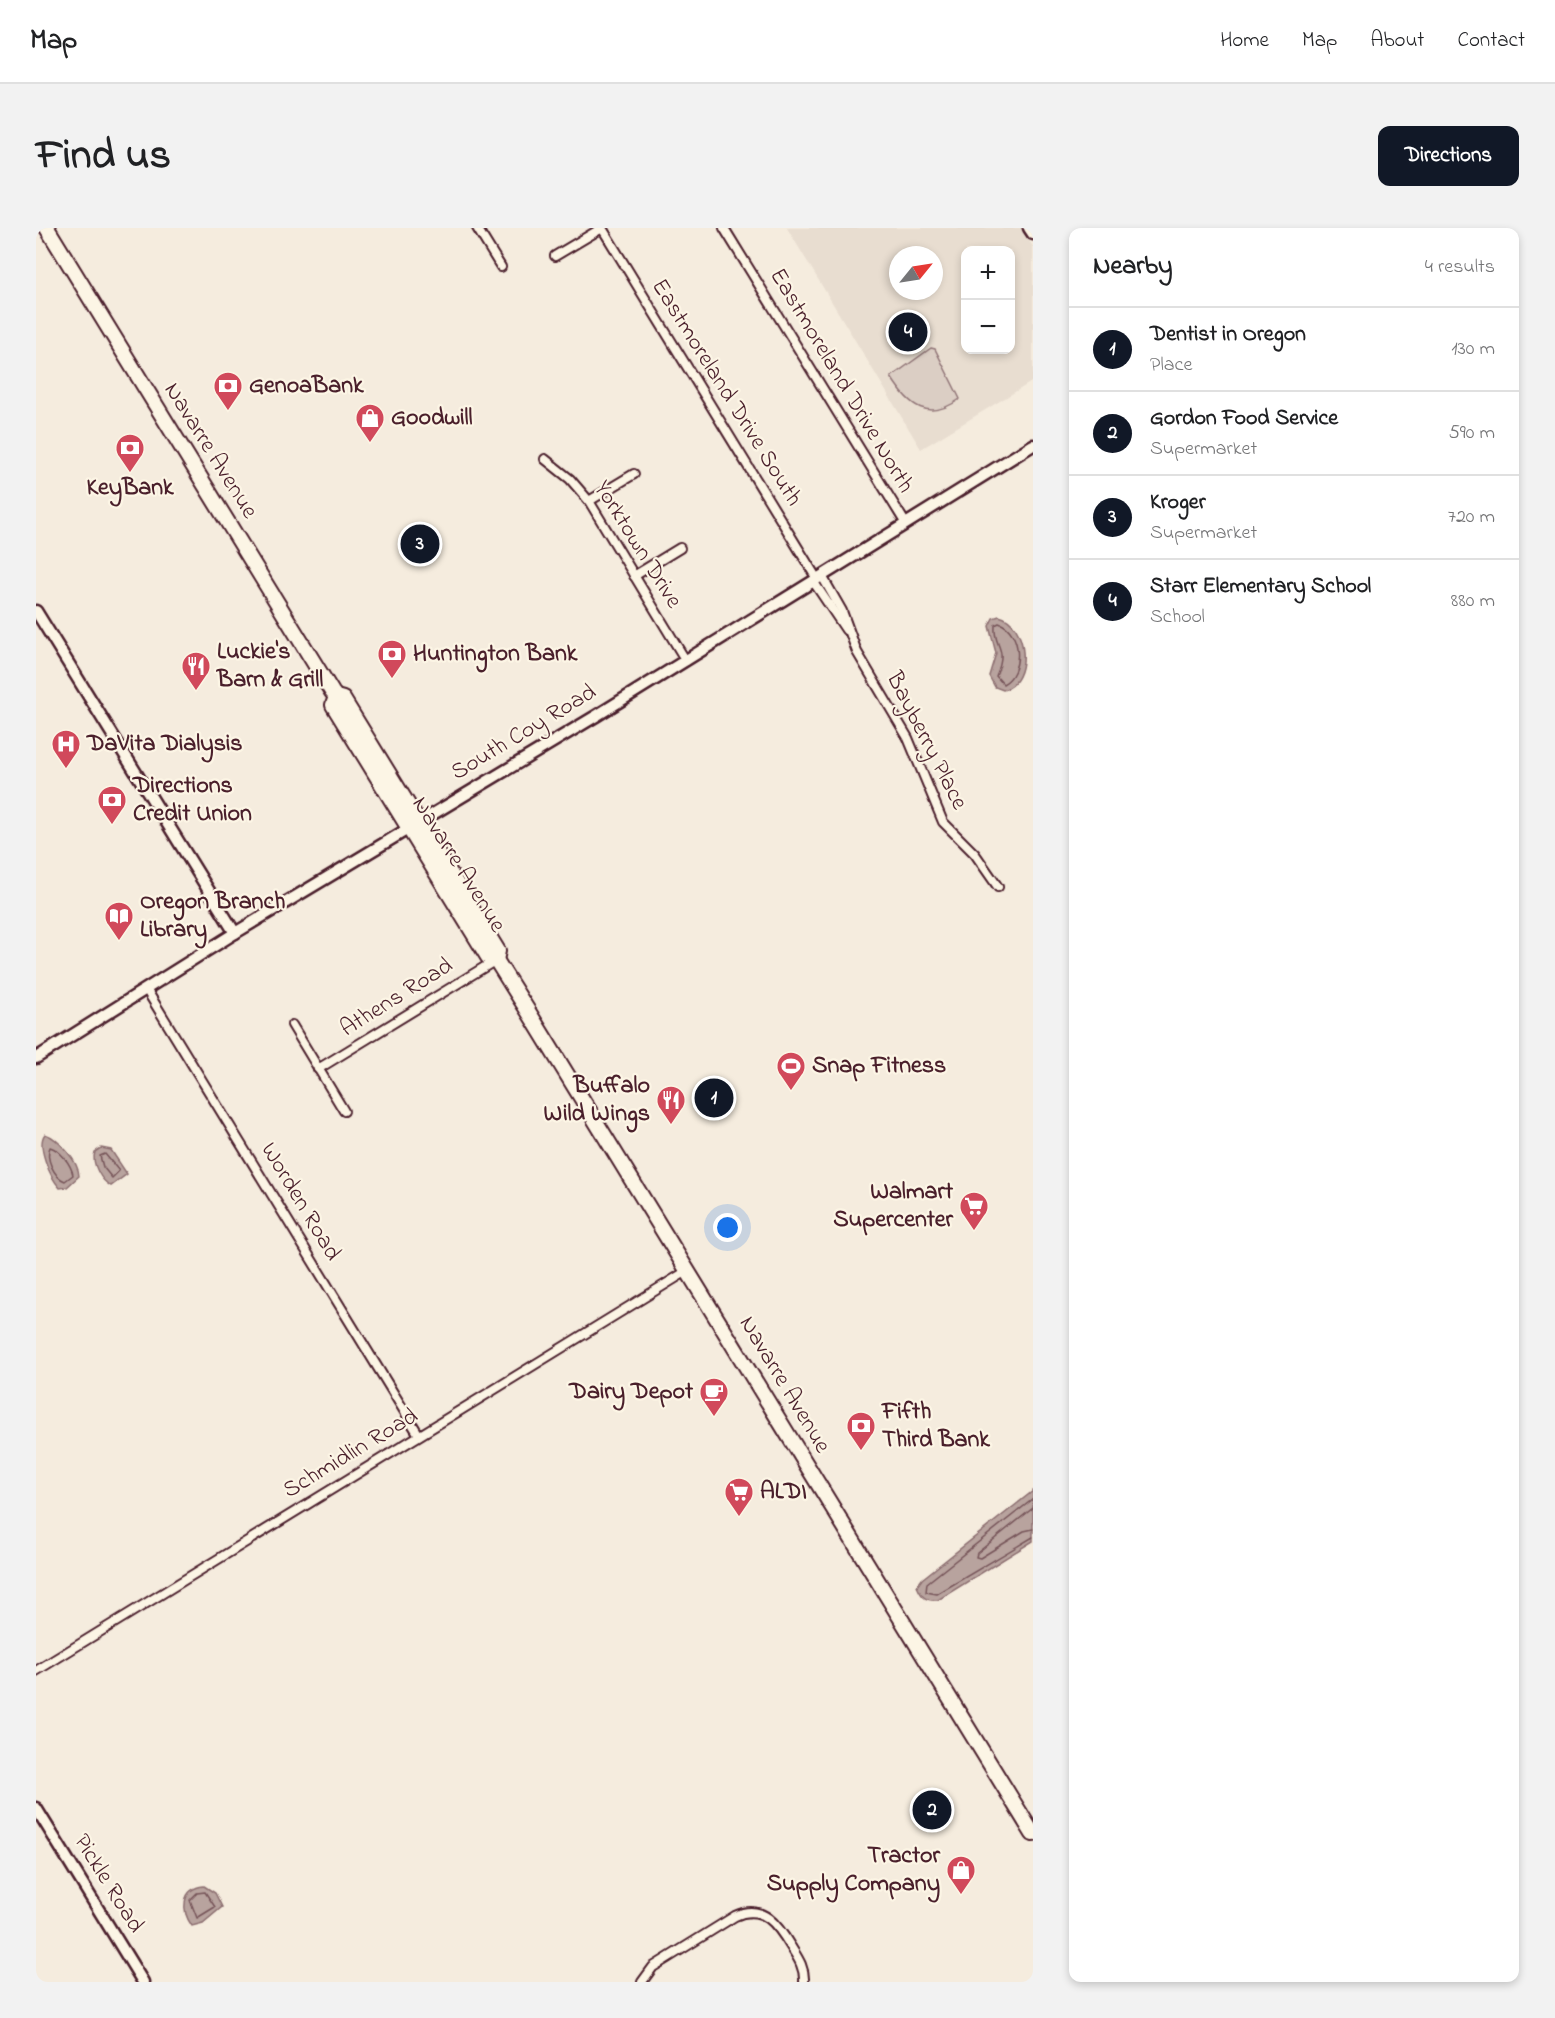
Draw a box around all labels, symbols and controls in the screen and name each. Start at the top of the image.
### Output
text: Map [30,21,77,62]
text: Home [1220,26,1269,56]
text: Map [1302,26,1337,56]
text: About [1370,26,1424,56]
text: Contact [1457,26,1525,56]
text: Find us [36,126,171,187]
button: Directions [1378,126,1519,186]
north arrow [889,246,943,300]
map controls [961,246,1015,354]
button: + [961,246,1015,300]
text: Nearby [1093,248,1172,286]
text: 4 results [1425,253,1495,282]
street label: Eastmoreland Drive North [760,262,922,500]
street label: Eastmoreland Drive South [642,272,810,514]
button: − [961,300,1015,354]
pin: 4 [888,310,928,354]
text: Dentist in Oregon [1150,319,1306,351]
text: 1 [1109,335,1116,364]
text: 130 m [1451,335,1495,364]
text: Place [1150,351,1192,380]
place label: GenoaBank [249,369,364,404]
bank icon: GenoaBank [212,370,244,412]
street label: Navarre Avenue [154,376,266,526]
place label: Goodwill [391,401,473,436]
shop icon: Goodwill [354,402,386,444]
text: Gordon Food Service [1150,403,1338,435]
text: 2 [1108,419,1117,448]
text: 590 m [1448,419,1495,448]
bank icon: KeyBank [114,432,146,474]
text: Supermarket [1150,435,1257,464]
place label: KeyBank [86,471,174,507]
street label: Yorktown Drive [584,474,690,616]
text: Kroger [1150,487,1206,519]
text: 3 [1108,503,1117,532]
text: 720 m [1448,503,1495,532]
text: Supermarket [1150,519,1257,548]
pin: 3 [400,522,440,566]
text: Starr Elementary School [1150,571,1371,603]
text: 4 [1108,587,1117,616]
text: 880 m [1451,587,1495,616]
text: School [1150,603,1205,632]
place label: Luckie's Barn & Grill [216,635,323,698]
place label: Huntington Bank [413,637,578,673]
bank icon: Huntington Bank [376,638,408,680]
restaurant icon: Luckie's Barn & Grill [180,650,212,692]
street label: Bayberry Place [875,665,976,817]
street label: South Coy Road [445,675,604,791]
place label: DaVita Dialysis [86,727,242,763]
hospital icon: DaVita Dialysis [50,728,82,770]
place label: Directions Credit Union [132,769,252,832]
bank icon: Directions Credit Union [96,784,128,826]
street label: Navarre Avenue [402,790,514,940]
place label: Oregon Branch Library [140,885,286,949]
library icon: Oregon Branch Library [103,900,135,942]
street label: Athens Road [334,949,461,1047]
place label: Snap Fitness [812,1049,946,1084]
sports icon: Snap Fitness [775,1050,807,1092]
place label: Buffalo Wild Wings [543,1069,650,1133]
pin: 1 [694,1076,734,1120]
restaurant icon: Buffalo Wild Wings [655,1084,687,1126]
street label: Worden Road [251,1136,349,1268]
place label: Walmart Supercenter [833,1175,954,1238]
supermarket icon: Walmart Supercenter [958,1190,990,1232]
your location [713,1213,742,1242]
street label: Navarre Avenue [729,1310,839,1461]
place label: Dairy Depot [568,1375,694,1411]
cafe icon: Dairy Depot [698,1376,730,1418]
place label: Fifth Third Bank [881,1395,990,1458]
street label: Schmidlin Road [277,1400,426,1508]
bank icon: Fifth Third Bank [845,1410,877,1452]
place label: ALDI [760,1475,807,1510]
supermarket icon: ALDI [723,1476,755,1518]
pin: 2 [912,1788,952,1832]
street label: Pickle Road [64,1828,153,1941]
place label: Tractor Supply Company [767,1839,941,1903]
shop icon: Tractor Supply Company [945,1854,977,1896]

